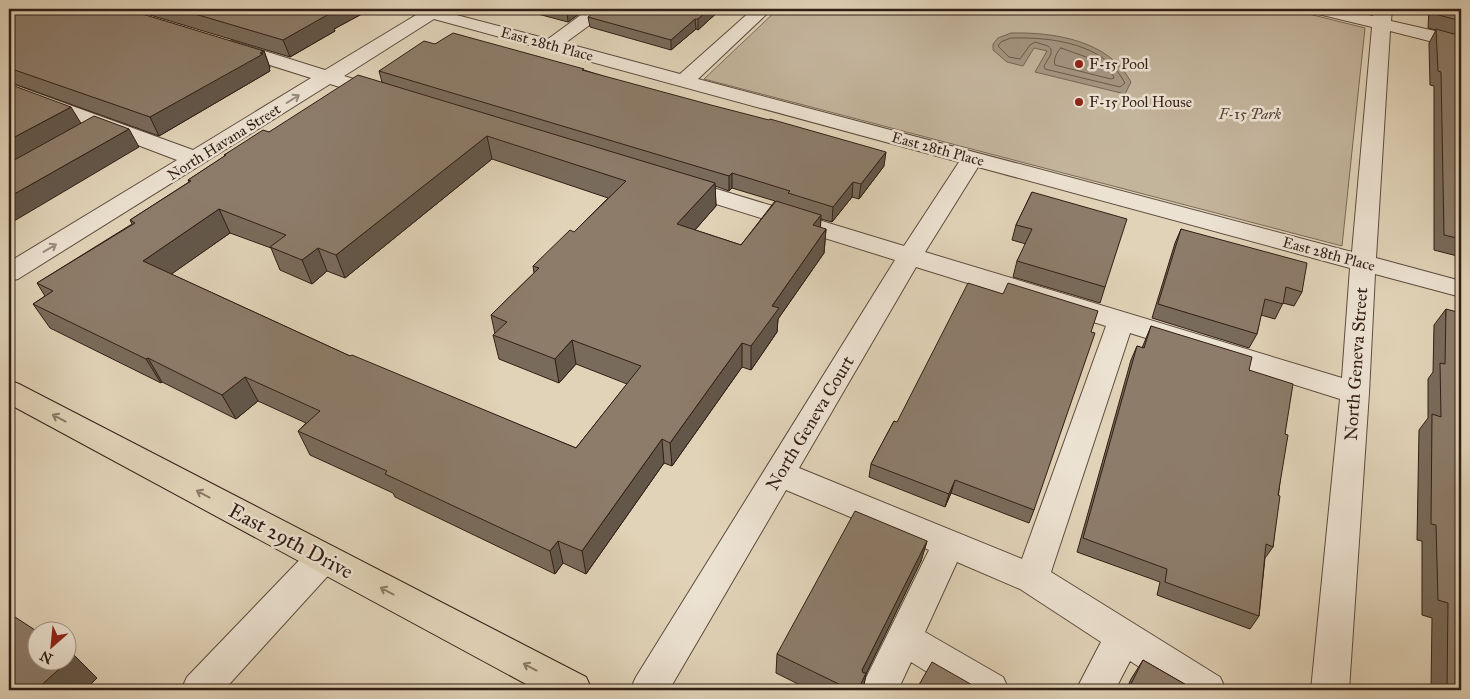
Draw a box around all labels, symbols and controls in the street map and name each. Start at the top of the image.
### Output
street label: East 28th Place [499,23,595,65]
place label: F-15 Pool [1089,55,1149,73]
marker: F-15 Pool [1073,58,1085,70]
place label: F-15 Pool House [1089,93,1192,111]
one-way arrow [286,94,300,104]
marker: F-15 Pool House [1073,96,1085,108]
street label: North Havana Street [164,100,285,184]
park label: F-15 Park [1218,105,1282,123]
street label: East 28th Place [890,128,986,170]
street label: East 28th Place [1281,233,1377,275]
one-way arrow [43,242,57,252]
street label: North Geneva Street [1340,286,1372,441]
street label: North Geneva Court [761,351,859,494]
one-way arrow [52,413,67,423]
one-way arrow [196,489,211,498]
street label: East 29th Drive [224,497,358,585]
one-way arrow [380,586,394,596]
north arrow [28,622,78,672]
text: N [37,647,55,667]
one-way arrow [523,662,538,672]

